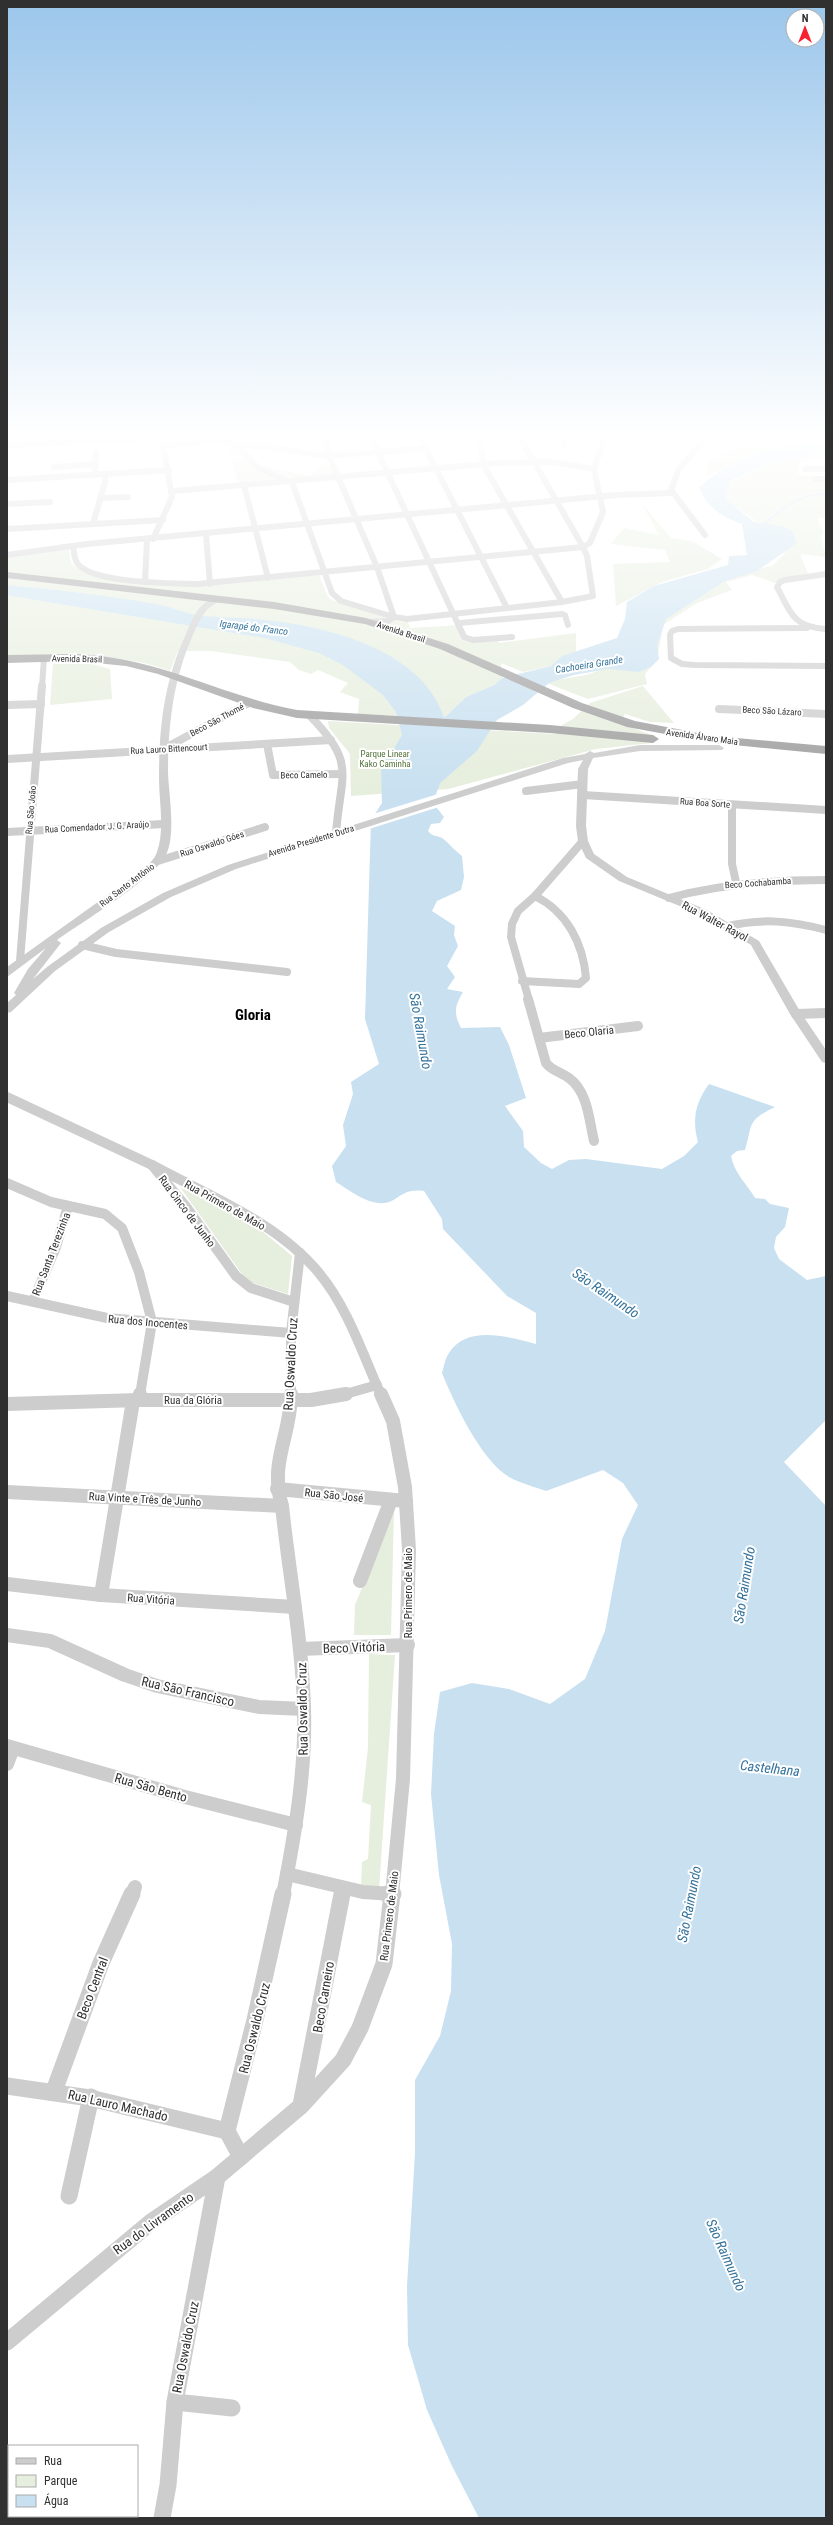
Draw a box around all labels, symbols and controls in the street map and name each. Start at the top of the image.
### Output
north arrow [785,8,825,48]
text: N [802,12,809,25]
water label: Igarapé do Franco [219,618,289,637]
street label: Avenida Brasil [376,619,426,645]
street label: Avenida Brasil [52,654,102,664]
water label: Cachoeira Grande [555,654,624,675]
street label: Beco São Thomé [188,702,246,738]
street label: Beco São Lázaro [742,704,802,718]
street label: Avenida Álvaro Maia [665,726,739,747]
street label: Rua Lauro Bittencourt [130,742,208,756]
park label: Parque Linear Kako Caminha [359,749,411,769]
street label: Beco Camelo [280,770,328,780]
street label: Rua São João [24,785,38,835]
street label: Rua Boa Sorte [680,796,730,810]
street label: Rua Comendador J. G. Araújo [45,819,150,835]
street label: Avenida Presidente Dutra [267,823,355,859]
street label: Rua Oswaldo Góes [179,829,245,859]
street label: Rua Santo Antônio [98,861,157,909]
street label: Beco Cochabamba [724,876,792,890]
street label: Rua Walter Rayol [680,899,750,944]
water label: São Raimundo [406,992,436,1071]
district label: Gloria [235,1006,271,1024]
street label: Beco Olaria [564,1023,615,1042]
street label: Rua Cinco de Junho [155,1173,218,1250]
street label: Rua Primero de Maio [182,1178,268,1233]
street label: Rua Santa Terezinha [30,1211,73,1298]
water label: São Raimundo [569,1265,643,1321]
street label: Rua dos Inocentes [108,1313,188,1332]
street label: Rua Oswaldo Cruz [281,1317,300,1411]
street label: Rua da Glória [164,1394,222,1407]
street label: Rua São José [304,1486,364,1505]
street label: Rua Vinte e Três de Junho [88,1490,202,1509]
water label: São Raimundo [730,1545,758,1624]
street label: Rua Primero de Maio [402,1547,415,1638]
street label: Rua Vitória [127,1591,175,1608]
street label: Beco Vitória [323,1639,385,1656]
street label: Rua Oswaldo Cruz [294,1662,311,1756]
street label: Rua São Francisco [140,1674,236,1709]
water label: Castelhana [739,1757,801,1779]
street label: Rua São Bento [113,1770,189,1805]
water label: São Raimundo [674,1864,704,1943]
street label: Rua Primero de Maio [378,1870,402,1962]
street label: Beco Central [74,1955,111,2021]
street label: Beco Carneiro [310,1960,337,2034]
street label: Rua Oswaldo Cruz [236,1981,273,2075]
street label: Rua Lauro Machado [67,2087,169,2124]
street label: Rua do Livramento [110,2189,196,2258]
water label: São Raimundo [703,2216,749,2294]
street label: Rua Oswaldo Cruz [169,2300,202,2394]
legend [8,2445,138,2517]
text: Rua [44,2454,62,2468]
text: Parque [44,2474,78,2488]
text: Água [44,2493,69,2508]

